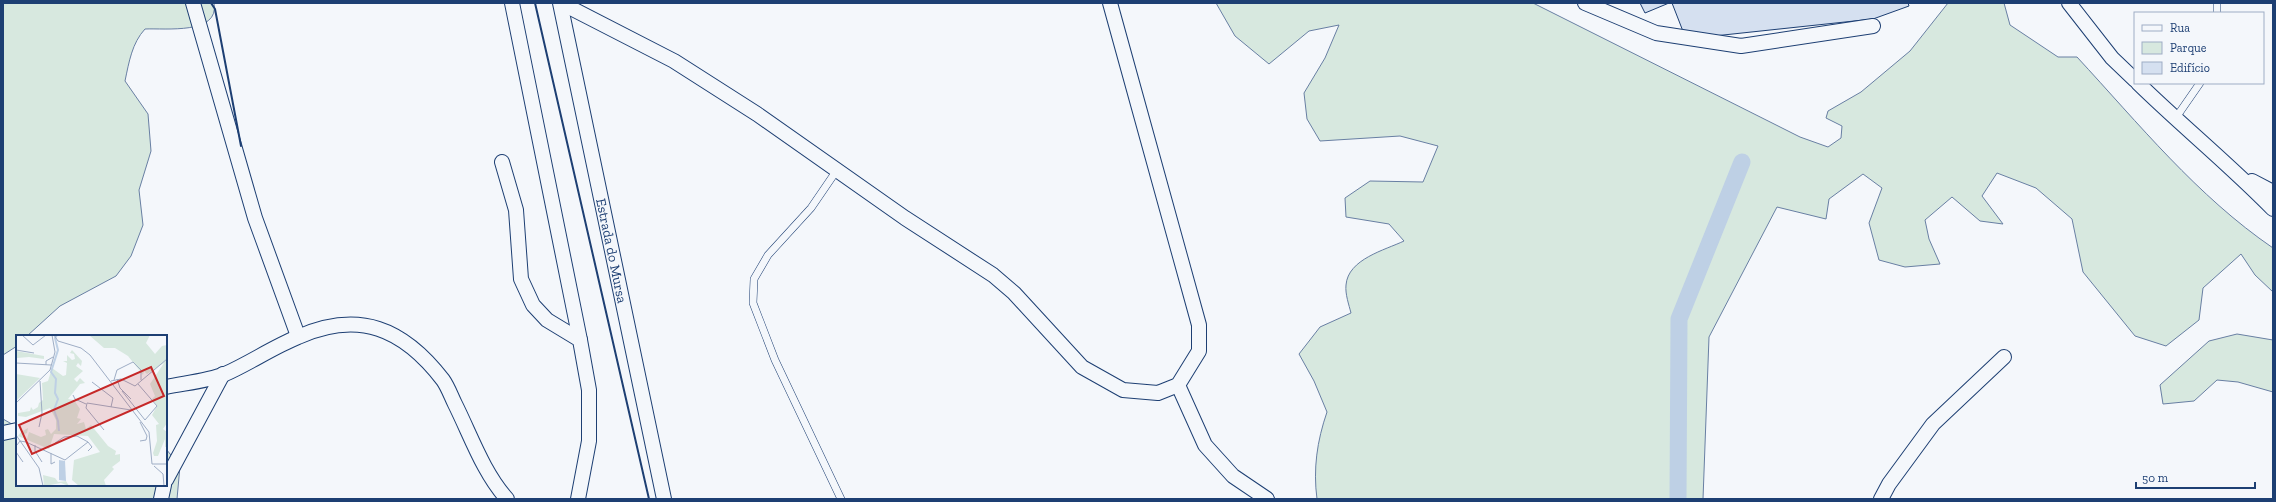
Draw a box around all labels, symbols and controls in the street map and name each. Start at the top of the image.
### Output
legend [2134,12,2264,84]
text: Rua [2170,21,2190,35]
text: Parque [2170,41,2207,55]
text: Edifício [2170,61,2210,75]
street label: Estrada do Mursa [592,197,631,305]
inset map [16,335,167,486]
scale bar [2136,464,2255,490]
text: 50 m [2142,471,2169,485]

